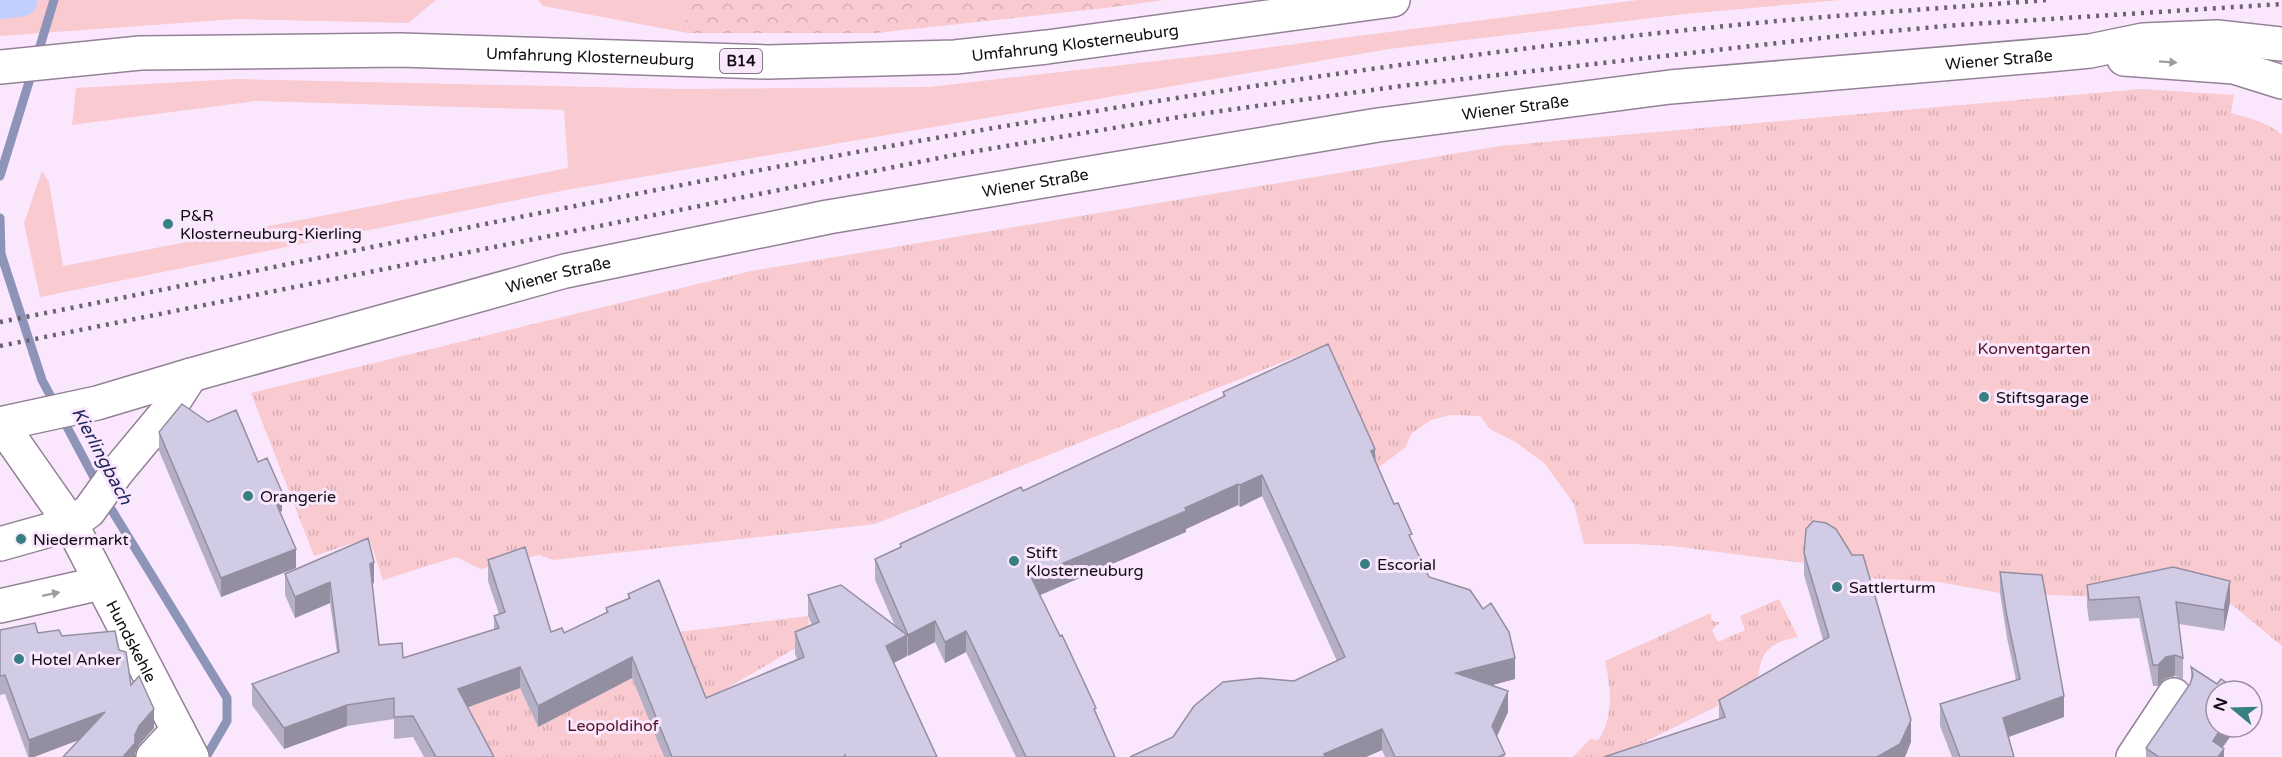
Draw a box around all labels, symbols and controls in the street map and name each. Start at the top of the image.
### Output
street label: Umfahrung Klosterneuburg [971,20,1180,66]
street label: Umfahrung Klosterneuburg [486,44,695,71]
street label: Wiener Straße [1944,46,2053,75]
road number: B14 [720,49,762,73]
one-way arrow [2159,57,2178,67]
street label: Wiener Straße [1461,91,1570,125]
street label: Wiener Straße [980,165,1090,202]
place label: P&R Klosterneuburg-Kierling [180,206,362,244]
marker: P&R Klosterneuburg-Kierling [161,217,175,231]
street label: Wiener Straße [503,253,613,298]
park label: Konventgarten [1977,339,2091,359]
place label: Stiftsgarage [1996,388,2089,408]
marker: Stiftsgarage [1977,390,1991,404]
water label: Kierlingbach [67,404,137,509]
place label: Orangerie [260,487,336,507]
marker: Orangerie [241,489,255,503]
place label: Niedermarkt [33,530,129,550]
marker: Niedermarkt [14,532,28,546]
place label: Stift Klosterneuburg [1026,543,1144,581]
marker: Stift Klosterneuburg [1007,554,1021,568]
place label: Escorial [1377,555,1436,575]
marker: Escorial [1358,557,1372,571]
place label: Sattlerturm [1849,578,1936,598]
marker: Sattlerturm [1830,580,1844,594]
one-way arrow [41,589,60,599]
street label: Hundskehle [101,597,160,686]
place label: Hotel Anker [31,650,122,670]
marker: Hotel Anker [12,652,26,666]
north arrow [2204,679,2264,739]
text: N [2209,695,2232,714]
park label: Leopoldihof [567,716,660,736]

